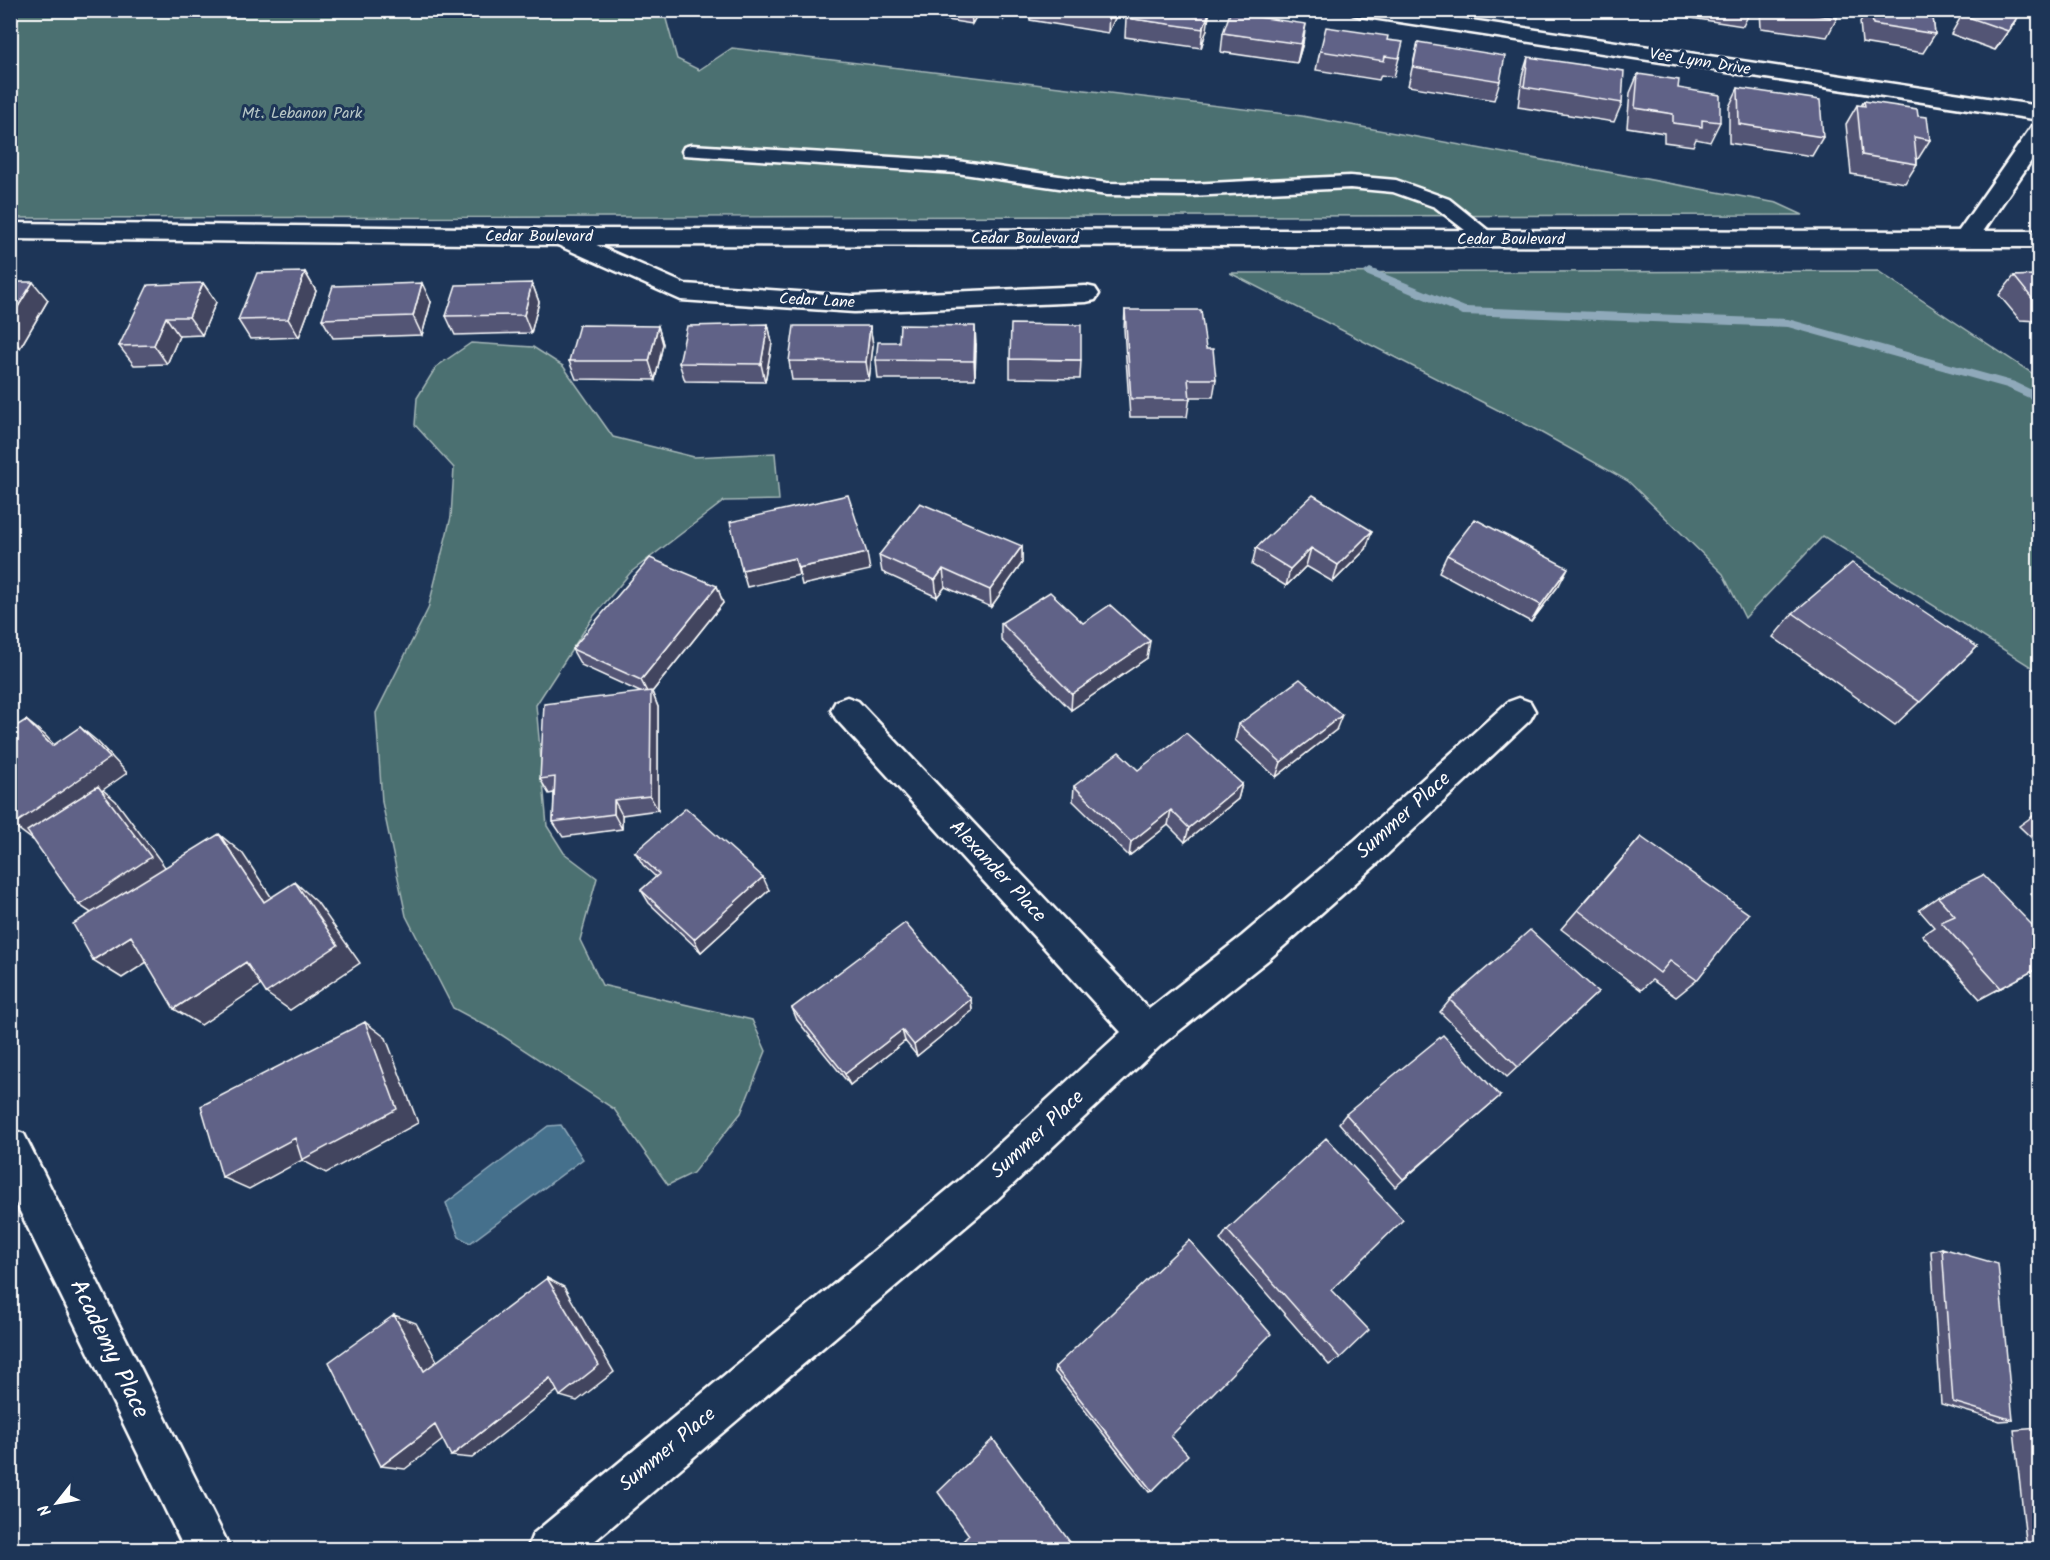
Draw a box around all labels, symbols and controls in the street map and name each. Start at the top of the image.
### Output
street label: Vee Lynn Drive [1647,42,1753,82]
park label: Mt. Lebanon Park [242,101,363,126]
street label: Cedar Boulevard [485,224,594,249]
street label: Cedar Boulevard [971,226,1080,251]
street label: Cedar Boulevard [1457,227,1566,252]
street label: Cedar Lane [778,287,856,315]
street label: Summer Place [1349,764,1459,868]
street label: Alexander Place [941,813,1053,931]
street label: Summer Place [984,1083,1092,1187]
street label: Academy Place [58,1273,160,1426]
street label: Summer Place [612,1400,724,1500]
north arrow [27,1473,87,1533]
text: N [32,1499,59,1521]

